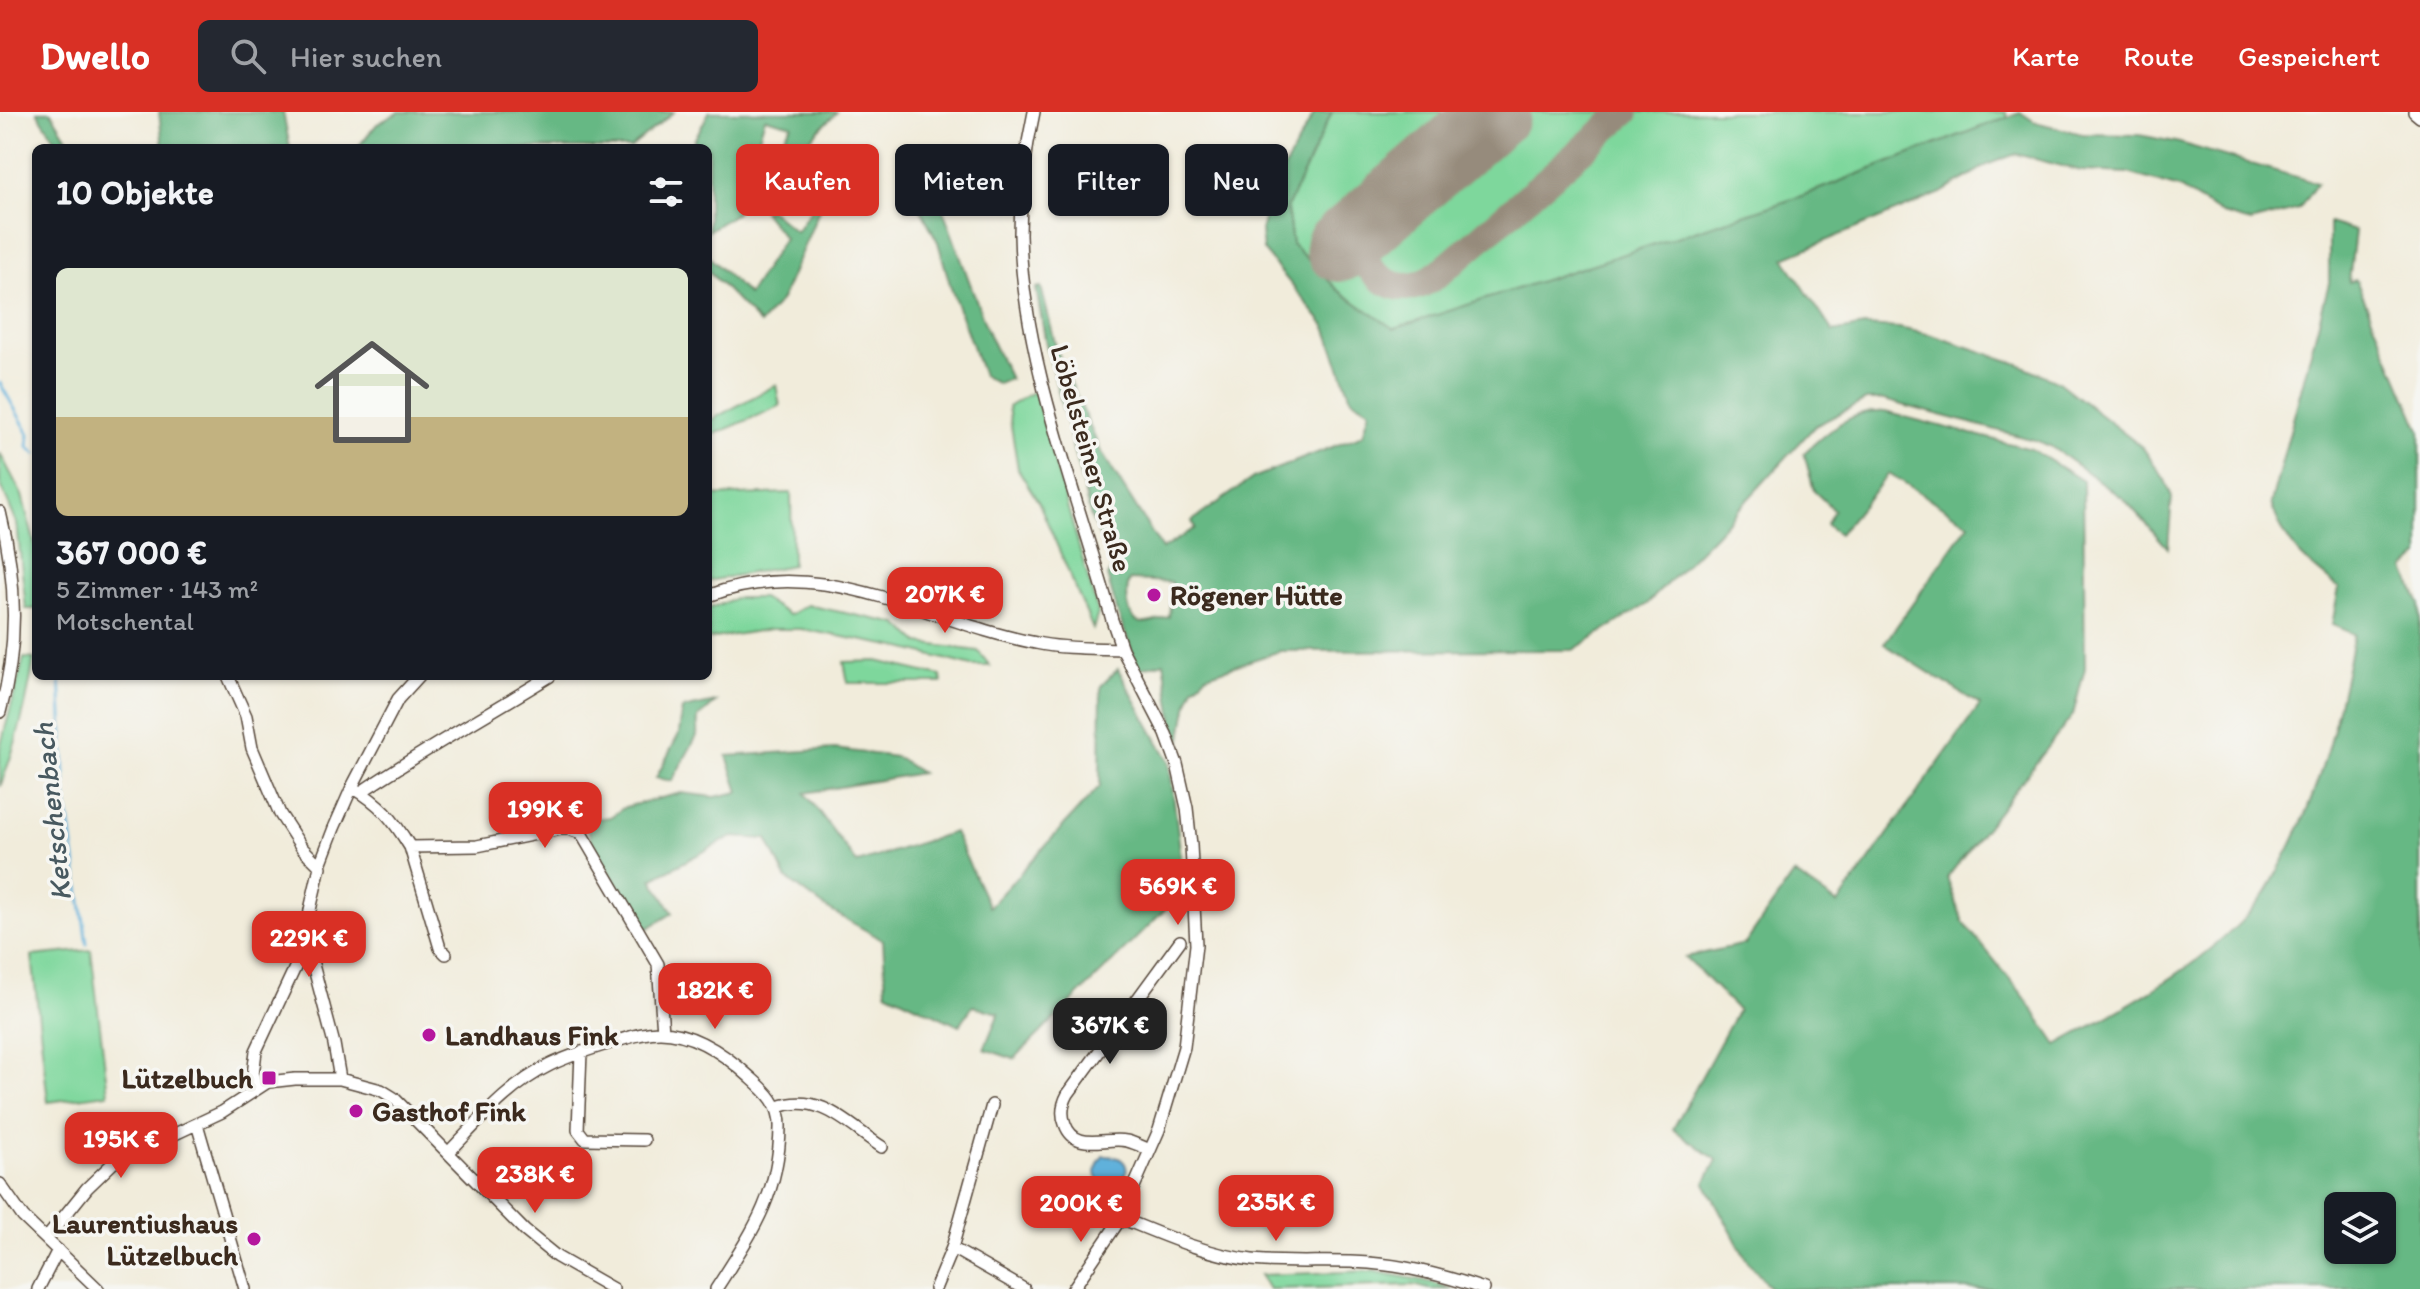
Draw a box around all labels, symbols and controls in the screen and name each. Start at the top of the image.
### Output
search box [198,20,758,92]
text: Dwello [40,33,150,79]
icon: search [226,34,270,78]
text: Hier suchen [290,38,442,75]
text: Karte [2012,39,2080,73]
text: Route [2124,39,2194,73]
text: Gespeichert [2238,39,2380,73]
chip: Kaufen [736,144,879,216]
chip: Mieten [895,144,1032,216]
chip: Filter [1048,144,1169,216]
chip: Neu [1185,144,1288,216]
icon: filters [644,170,688,214]
text: 10 Objekte [56,172,214,213]
icon: home [300,320,444,464]
street label: Löbelsteiner Straße [1043,340,1141,576]
text: 367 000 € [56,532,207,573]
pin: 207K € [880,567,1010,635]
text: 5 Zimmer · 143 m² [56,573,258,605]
text: 207K € [905,577,985,609]
place label: Rögener Hütte [1170,578,1343,612]
marker: Rögener Hütte [1145,586,1163,604]
text: Motschental [56,605,194,637]
water label: Ketschenbach [24,720,79,903]
pin: 199K € [480,782,610,850]
text: 199K € [507,792,583,824]
pin: 569K € [1113,859,1243,927]
text: 569K € [1139,869,1217,901]
pin: 229K € [244,911,374,979]
text: 229K € [270,921,348,953]
pin: 182K € [650,963,780,1031]
text: 182K € [676,973,754,1005]
pin: 367K € [1045,998,1175,1066]
text: 367K € [1071,1008,1149,1040]
place label: Landhaus Fink [445,1018,619,1052]
marker: Landhaus Fink [420,1026,438,1044]
place label: Lützelbuch [122,1061,254,1095]
marker: Lützelbuch [260,1069,278,1087]
place label: Gasthof Fink [372,1094,526,1128]
marker: Gasthof Fink [347,1102,365,1120]
pin: 195K € [56,1112,186,1180]
text: 195K € [83,1122,159,1154]
pin: 238K € [470,1147,600,1215]
text: 238K € [495,1157,575,1189]
pin: 235K € [1211,1175,1341,1243]
pin: 200K € [1016,1176,1146,1244]
text: 235K € [1237,1185,1315,1217]
text: 200K € [1039,1186,1123,1218]
map controls [2324,1192,2396,1264]
button: layers [2324,1192,2396,1264]
place label: Laurentiushaus Lützelbuch [52,1206,239,1272]
marker: Laurentiushaus Lützelbuch [245,1230,263,1248]

